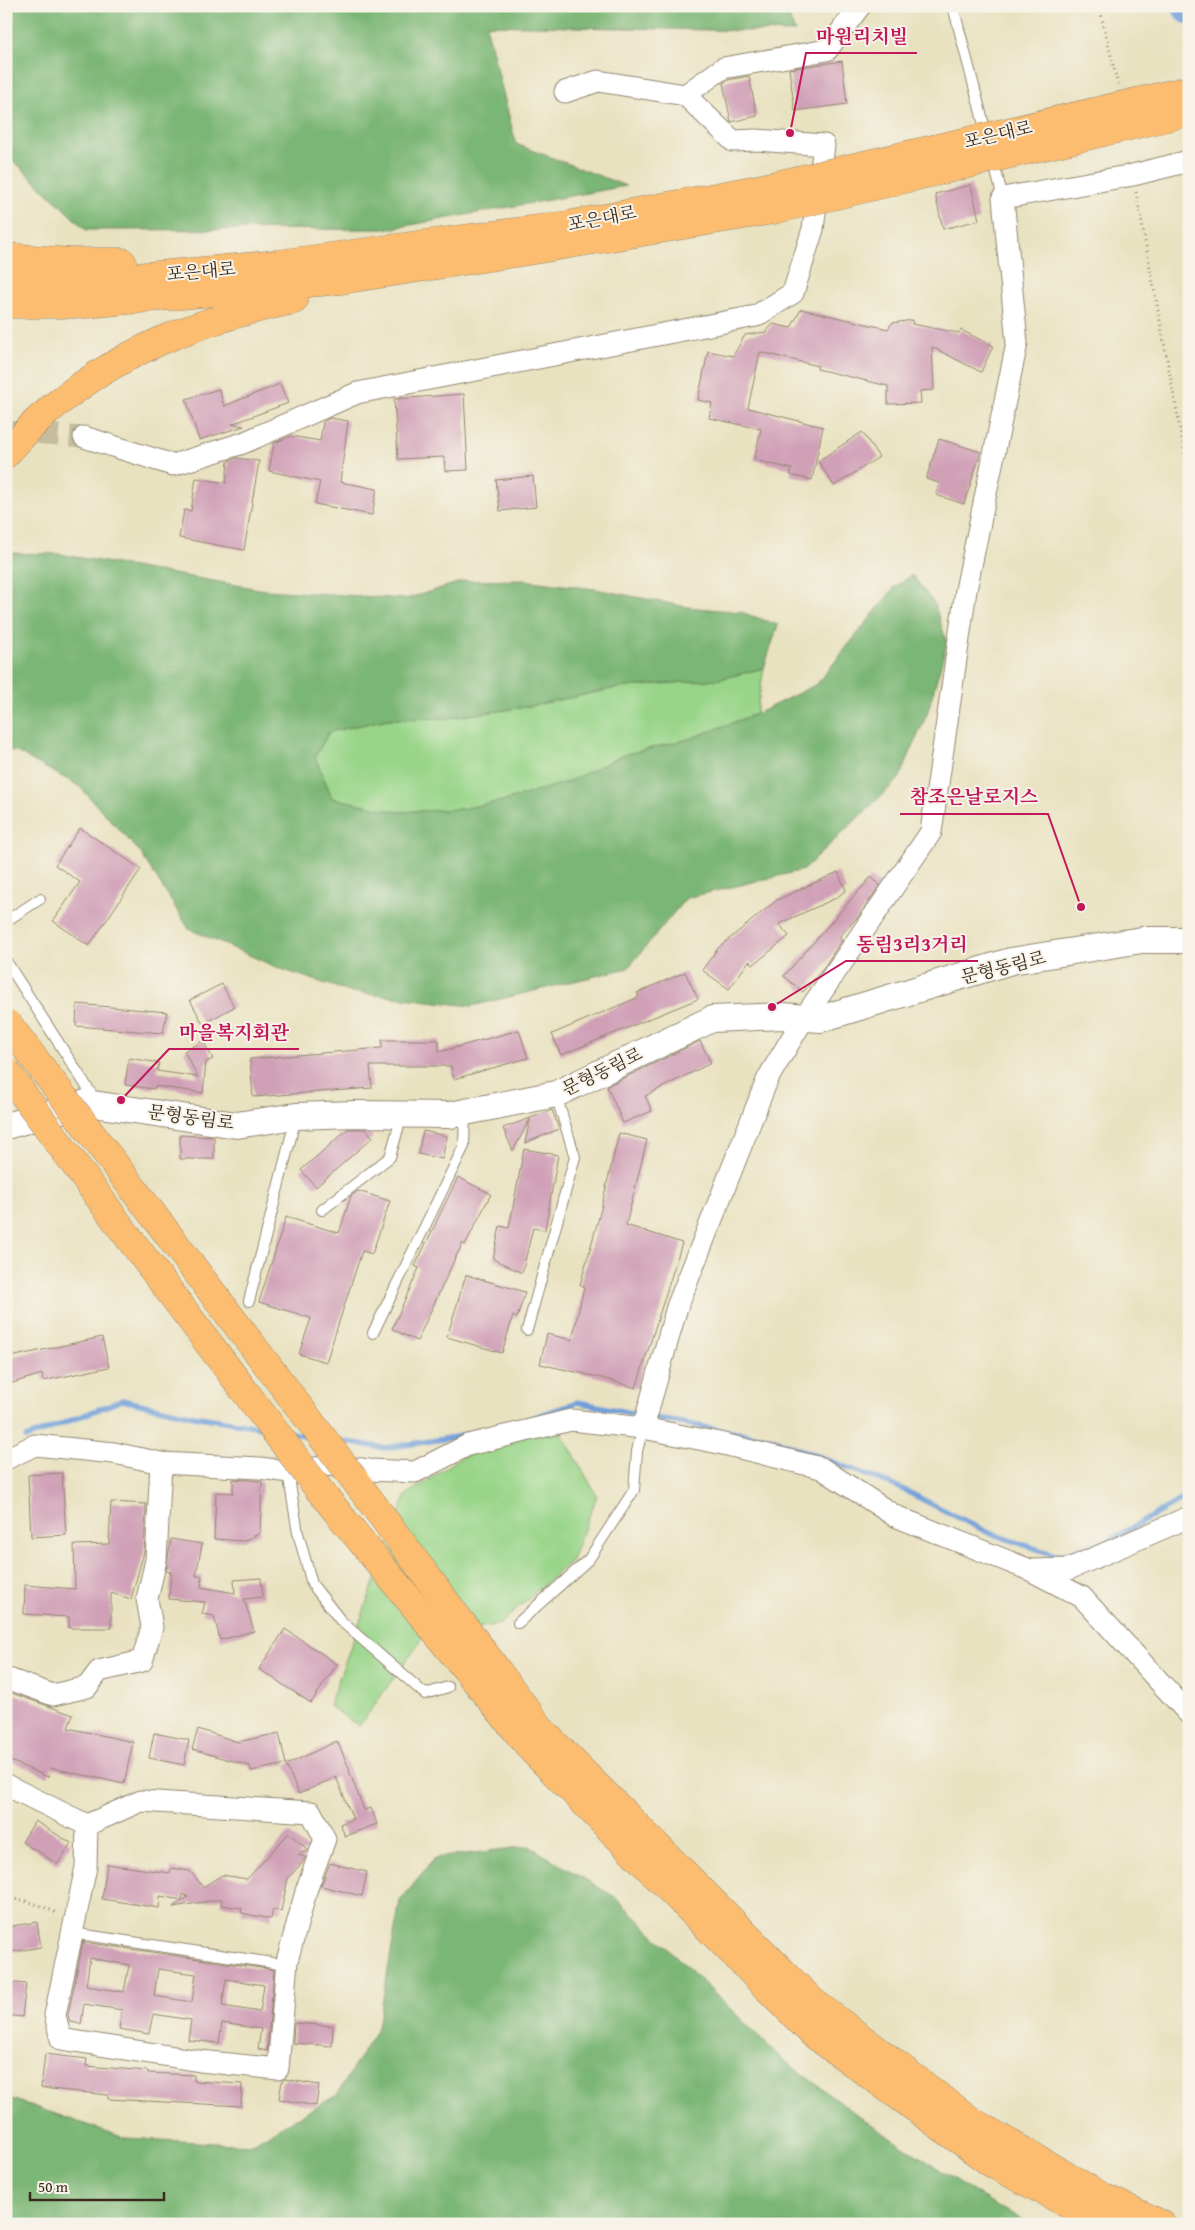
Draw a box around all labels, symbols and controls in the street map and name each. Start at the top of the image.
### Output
callout: 마원리치빌 [806,19,917,53]
text: 마원리치빌 [816,22,908,50]
street label: 포은대로 [961,113,1035,155]
street label: 포은대로 [565,198,639,238]
street label: 포은대로 [165,255,237,287]
callout: 참조은날로지스 [900,780,1048,814]
text: 참조은날로지스 [910,782,1039,810]
callout: 동림3리3거리 [846,927,978,961]
text: 동림3리3거리 [856,930,968,958]
street label: 문형동림로 [958,943,1048,991]
callout: 마을복지회관 [169,1015,299,1049]
text: 마을복지회관 [179,1018,290,1046]
street label: 문형동림로 [557,1040,647,1102]
street label: 문형동림로 [146,1098,236,1136]
scale bar [30,2170,164,2202]
text: 50 m [38,2176,69,2197]

